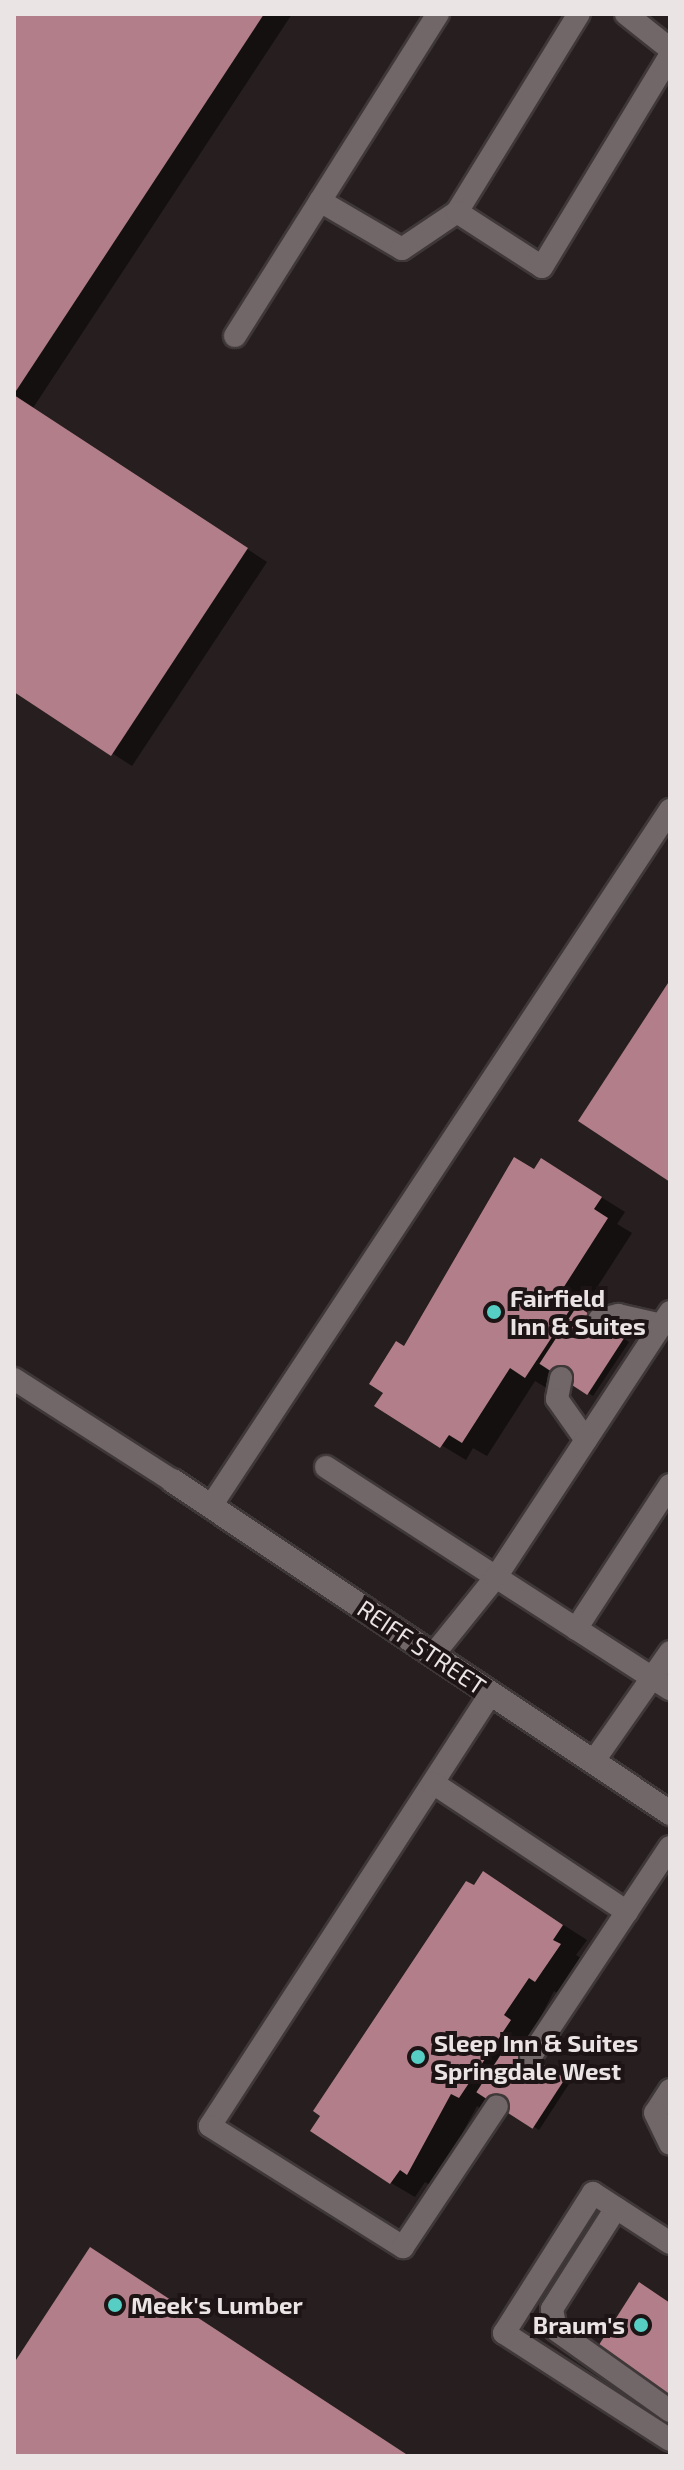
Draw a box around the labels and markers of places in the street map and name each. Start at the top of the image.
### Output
place label: Fairfield Inn & Suites [510,1284,646,1340]
marker: Fairfield Inn & Suites [485,1303,503,1321]
place label: Sleep Inn & Suites Springdale West [434,2029,638,2085]
marker: Sleep Inn & Suites Springdale West [409,2048,427,2066]
place label: Meek's Lumber [131,2291,303,2319]
marker: Meek's Lumber [106,2296,124,2314]
place label: Braum's [533,2311,625,2339]
marker: Braum's [632,2316,650,2334]

